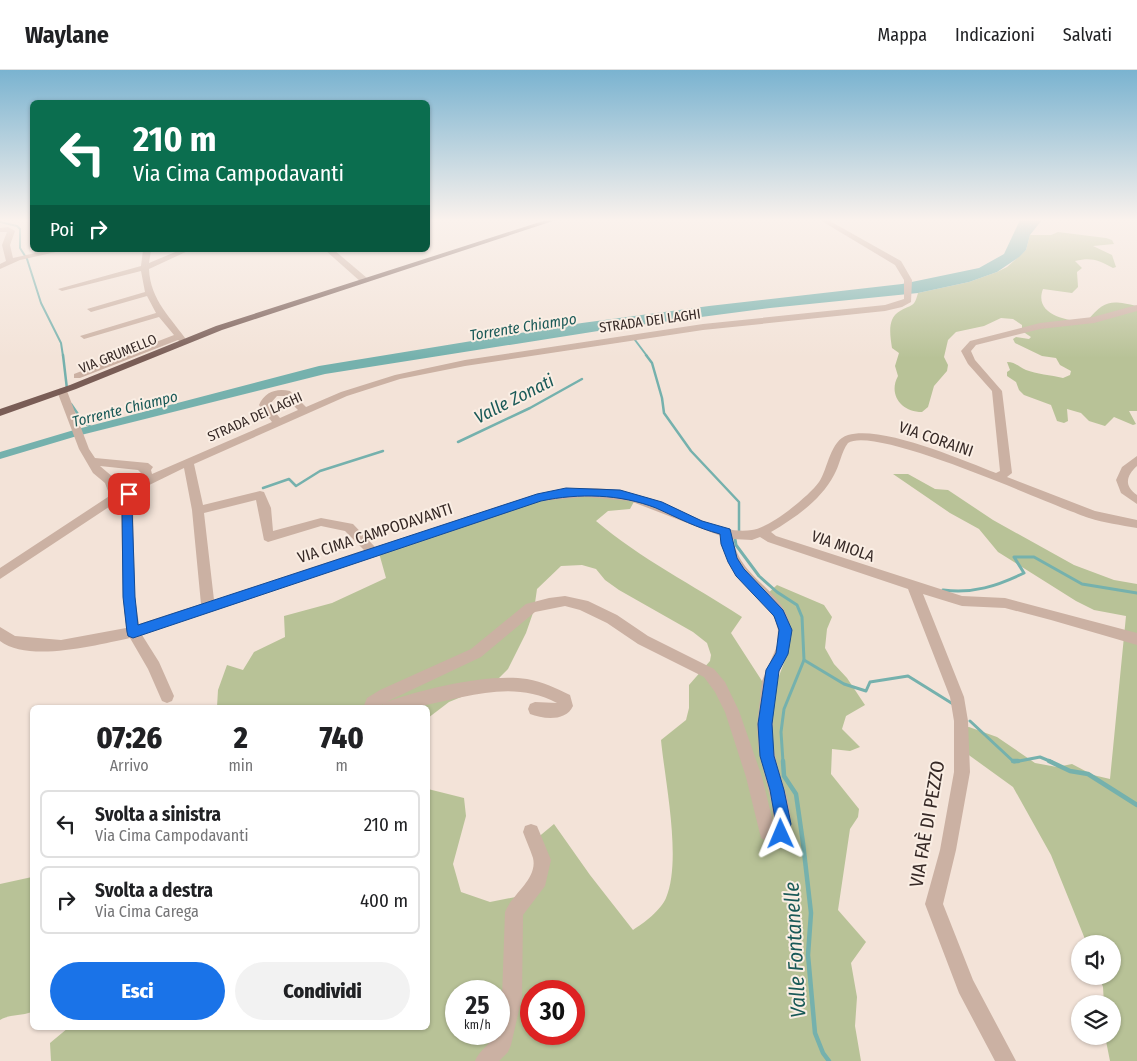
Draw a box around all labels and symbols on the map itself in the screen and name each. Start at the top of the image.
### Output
street label: STRADA DEI LAGHI [598,305,702,337]
water label: Torrente Chiampo [468,310,578,344]
street label: VIA GRUMELLO [77,331,160,377]
water label: Valle Zonati [470,369,558,428]
water label: Torrente Chiampo [70,387,180,431]
street label: STRADA DEI LAGHI [205,388,305,446]
street label: VIA CORAINI [896,417,976,461]
pin [108,473,150,515]
street label: VIA CIMA CAMPODAVANTI [295,499,455,567]
street label: VIA MIOLA [809,526,878,566]
street label: VIA FAÈ DI PEZZO [905,759,949,889]
position arrow [754,807,806,859]
water label: Valle Fontanelle [778,881,812,1019]
speed limit sign: 30 [520,980,585,1045]

